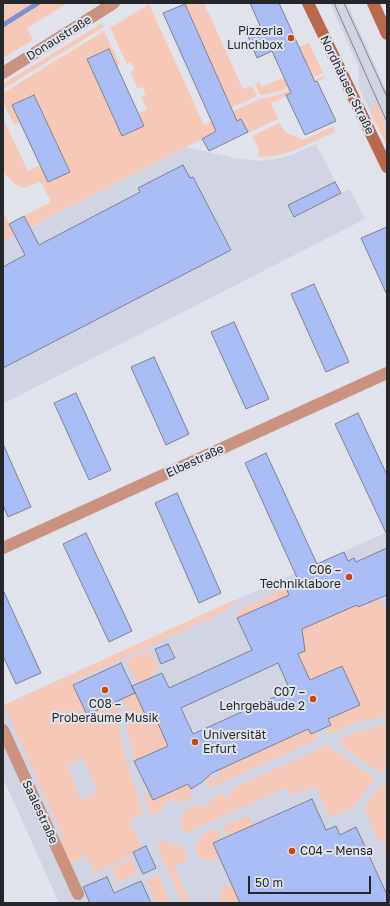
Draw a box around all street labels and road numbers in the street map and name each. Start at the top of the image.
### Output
street label: Donaustraße [24,12,94,64]
street label: Nordhäuser Straße [317,33,377,137]
street label: Elbestraße [164,441,226,481]
street label: Saalestraße [19,778,61,846]

